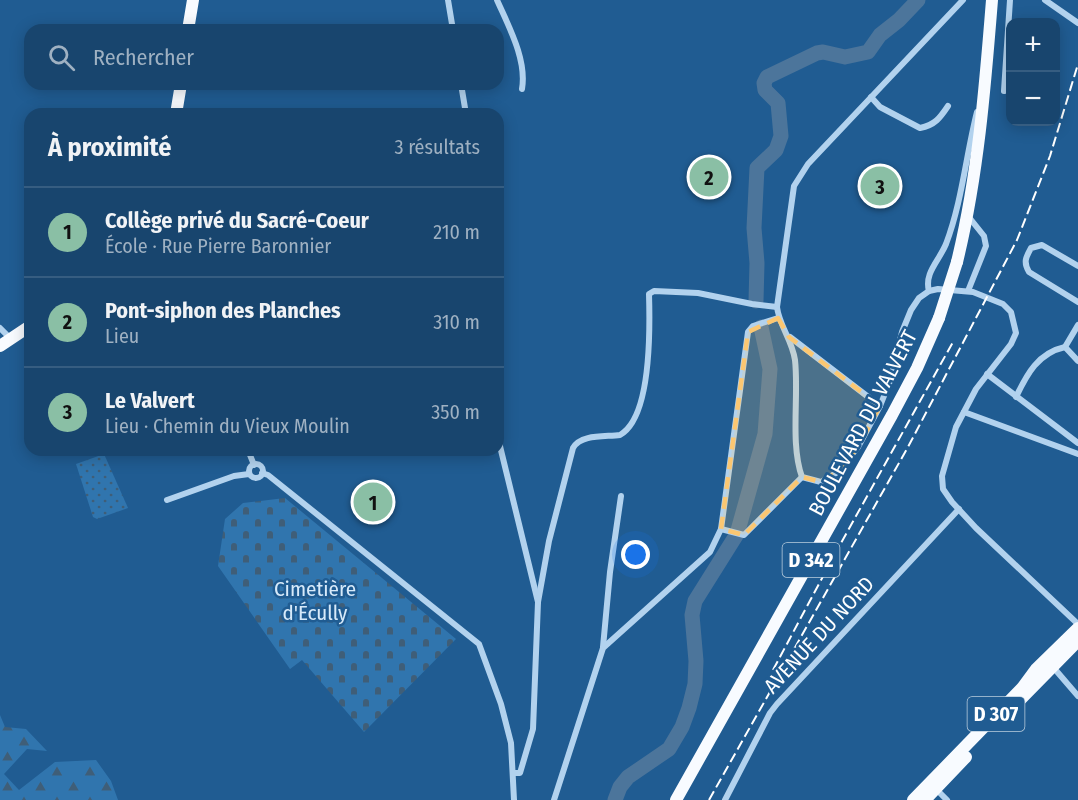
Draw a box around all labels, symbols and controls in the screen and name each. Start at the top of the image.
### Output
map controls [1006,18,1060,126]
button: + [1006,18,1060,72]
search box [24,24,504,90]
icon: search [45,41,78,74]
text: Rechercher [93,44,194,71]
button: − [1006,72,1060,126]
text: À proximité [48,132,171,163]
text: 3 résultats [394,135,480,159]
pin: 2 [690,154,728,200]
pin: 3 [860,164,900,208]
text: Collège privé du Sacré-Coeur [105,207,369,234]
text: 1 [63,220,72,244]
text: 210 m [433,220,480,244]
text: École · Rue Pierre Baronnier [105,234,331,258]
text: Pont-siphon des Planches [105,297,341,324]
text: 2 [63,310,72,334]
text: 310 m [433,310,480,334]
text: Lieu [105,324,139,348]
street label: BOULEVARD DU VALVERT [803,326,923,520]
text: Le Valvert [105,387,195,414]
text: 3 [63,400,72,424]
text: 350 m [431,400,480,424]
text: Lieu · Chemin du Vieux Moulin [105,414,350,438]
pin: 1 [354,480,392,524]
your location [621,540,650,569]
road number: D 342 [782,543,840,577]
street label: AVENUE DU NORD [758,571,880,699]
park label: Cimetière d'Écully [274,576,356,626]
road number: D 307 [968,697,1024,731]

